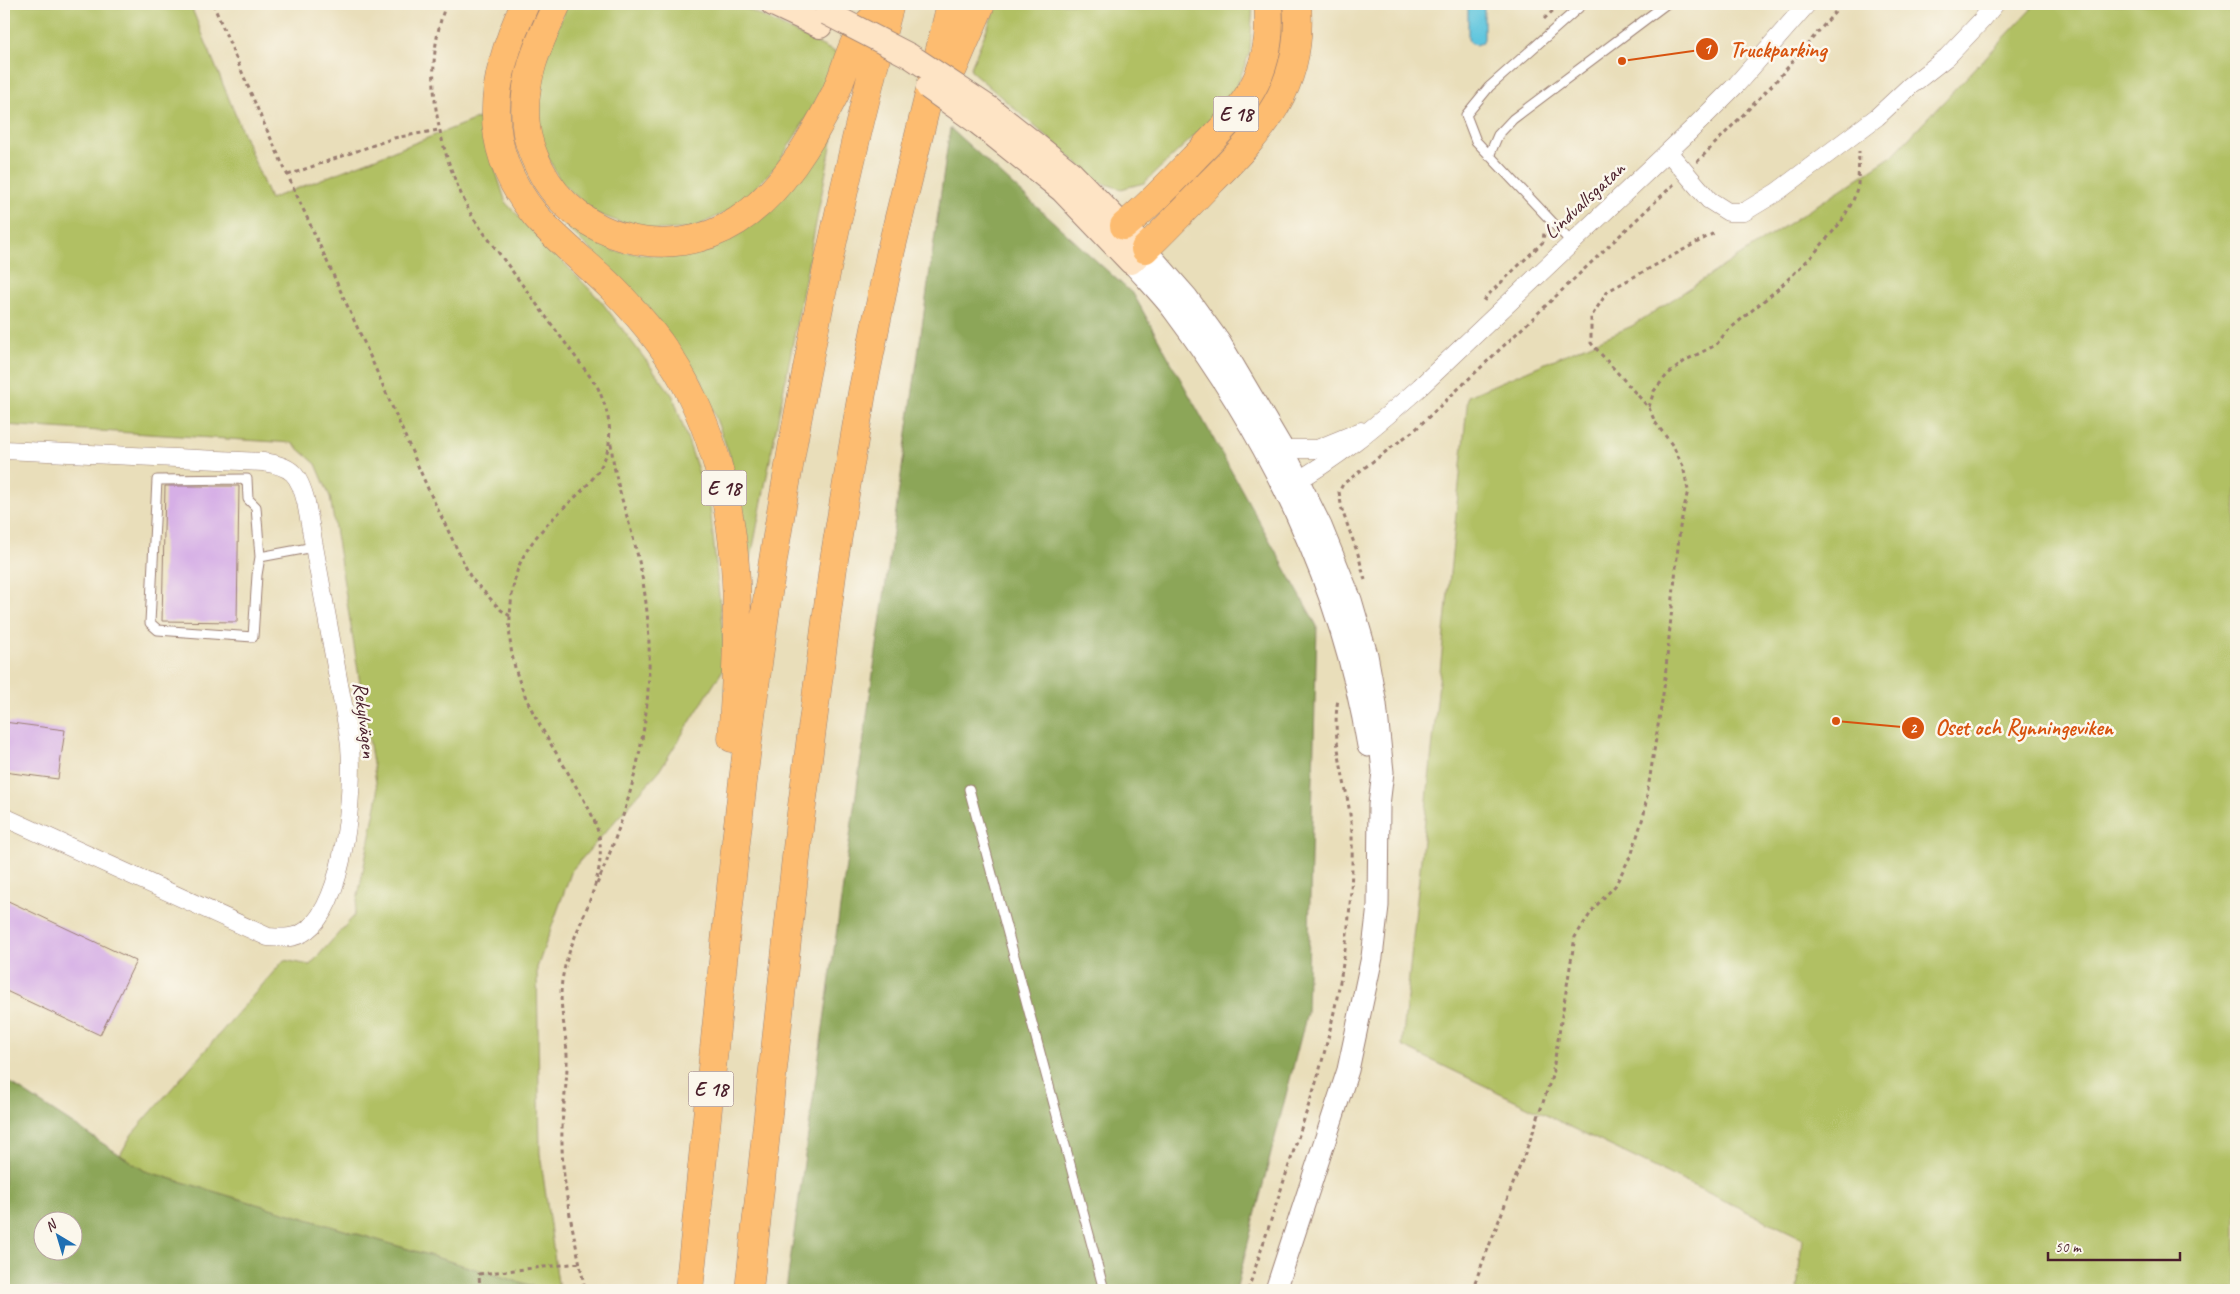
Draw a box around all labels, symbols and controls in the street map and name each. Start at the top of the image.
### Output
callout: Truckparking [1694,31,1836,68]
text: Truckparking [1730,36,1828,64]
text: 1 [1704,40,1713,59]
road number: E 18 [1214,96,1258,132]
street label: Lindvallsgatan [1538,155,1631,244]
road number: E 18 [702,470,746,506]
street label: Rekylvägen [347,681,383,760]
callout: Oset och Rynningeviken [1900,709,2123,746]
text: Oset och Rynningeviken [1935,714,2115,742]
text: 2 [1910,719,1918,738]
road number: E 18 [688,1072,734,1106]
north arrow [32,1212,82,1262]
text: N [42,1215,61,1236]
scale bar [2048,1229,2180,1261]
text: 50 m [2055,1238,2082,1257]

